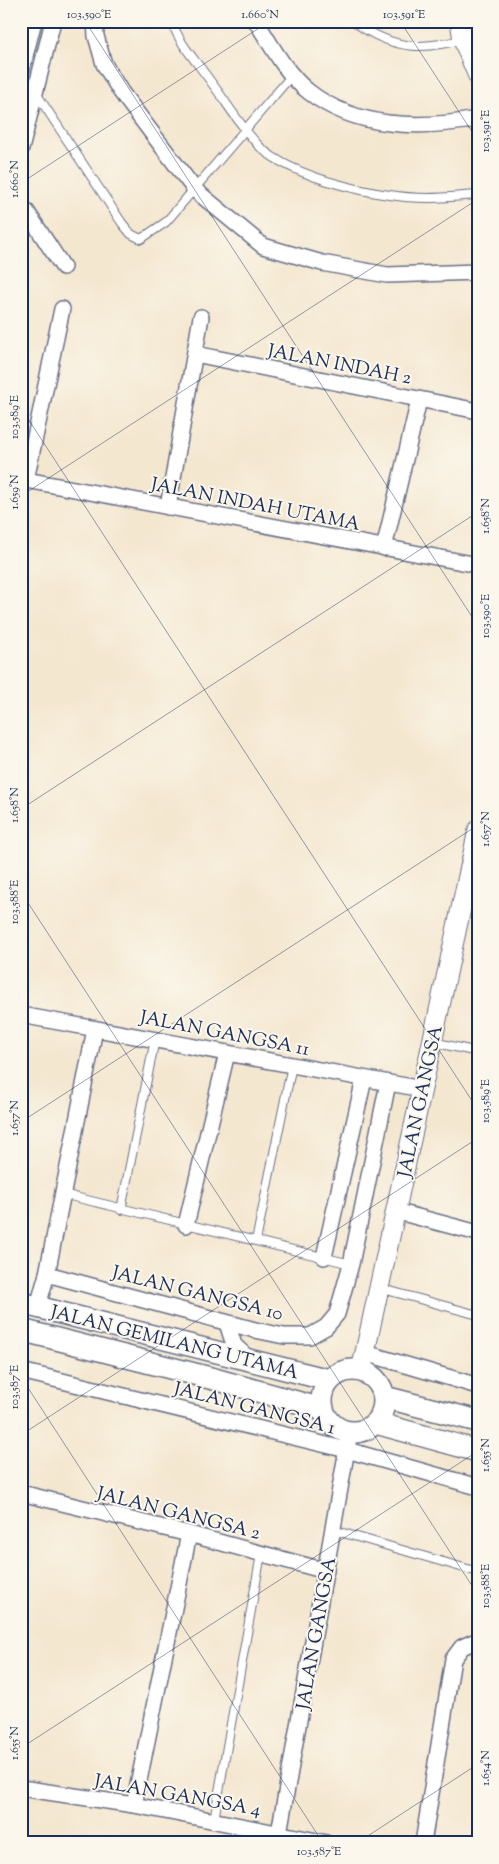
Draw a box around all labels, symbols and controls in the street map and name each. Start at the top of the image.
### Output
text: 103.590°E [67,6,112,24]
text: 1.660°N [241,6,279,24]
text: 103.591°E [383,6,426,24]
text: 103.591°E [477,109,495,152]
text: 1.660°N [6,160,24,198]
street label: JALAN INDAH 2 [264,338,414,393]
text: 103.589°E [6,394,24,439]
street label: JALAN INDAH UTAMA [148,472,363,539]
text: 1.659°N [6,474,24,510]
text: 1.658°N [477,498,495,534]
text: 103.590°E [477,593,495,638]
text: 1.658°N [6,787,24,823]
text: 1.657°N [477,811,495,847]
text: 103.588°E [6,879,24,924]
street label: JALAN GANGSA 11 [137,1005,312,1064]
street label: JALAN GANGSA [392,1022,451,1181]
text: 103.589°E [477,1078,495,1123]
text: 1.657°N [6,1100,24,1136]
street label: JALAN GANGSA 10 [108,1260,286,1329]
street label: JALAN GEMILANG UTAMA [47,1299,302,1387]
text: 103.587°E [6,1364,24,1409]
street label: JALAN GANGSA 1 [170,1376,338,1443]
text: 1.655°N [477,1438,495,1472]
street label: JALAN GANGSA 2 [93,1481,263,1548]
street label: JALAN GANGSA [291,1554,344,1713]
text: 103.588°E [477,1563,495,1608]
text: 1.655°N [6,1726,24,1760]
text: 1.654°N [477,1750,495,1786]
street label: JALAN GANGSA 4 [91,1768,263,1824]
text: 103.587°E [297,1843,342,1861]

